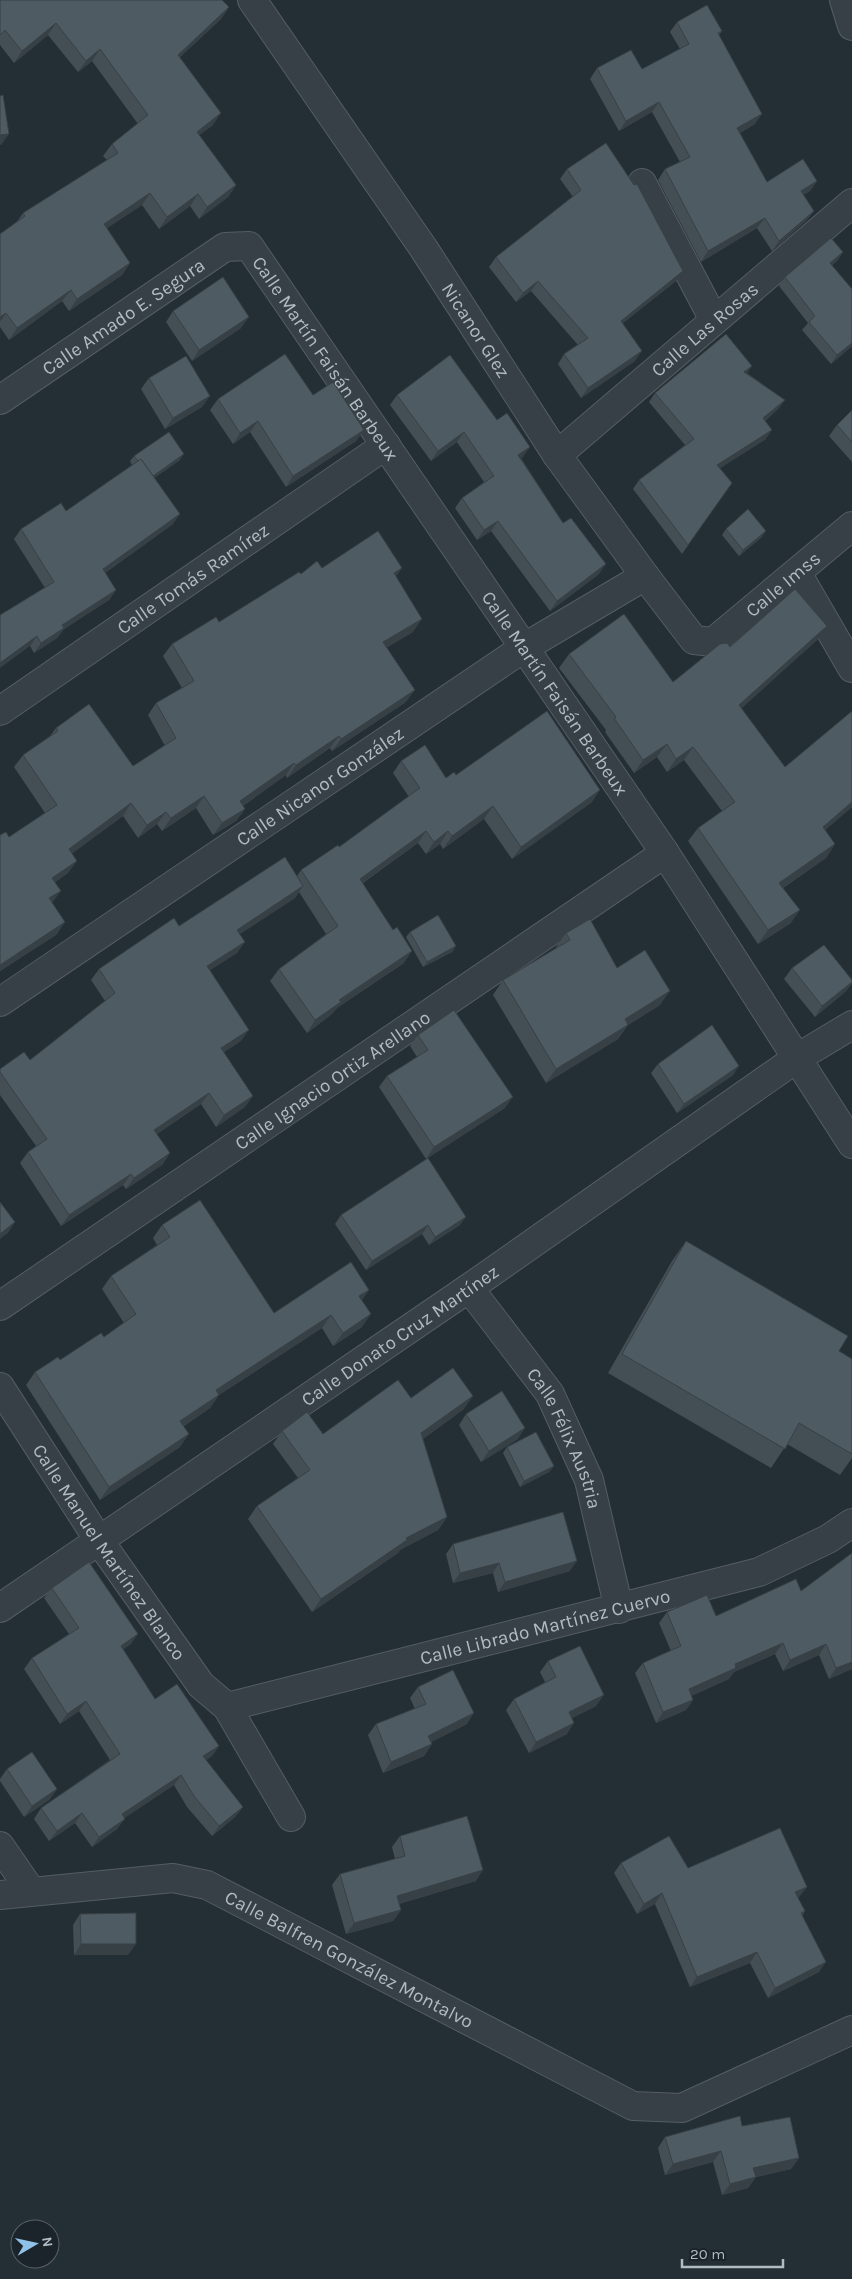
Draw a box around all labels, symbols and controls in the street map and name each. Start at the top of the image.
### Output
street label: Calle Martín Faisán Barbeux [247,252,403,465]
street label: Calle Amado E. Segura [38,254,209,380]
street label: Calle Las Rosas [647,278,763,381]
street label: Nicanor Glez [437,279,514,382]
street label: Calle Tomás Ramírez [113,519,273,639]
street label: Calle Imss [742,547,825,622]
street label: Calle Martín Faisán Barbeux [477,587,632,800]
street label: Calle Nicanor González [233,722,408,851]
street label: Calle Ignacio Ortiz Arellano [231,1006,435,1155]
street label: Calle Donato Cruz Martínez [297,1261,503,1411]
street label: Calle Félix Austria [522,1364,605,1511]
street label: Calle Manuel Martínez Blanco [28,1440,190,1665]
street label: Calle Librado Martínez Cuervo [418,1585,673,1670]
street label: Calle Balfren González Montalvo [221,1886,477,2033]
north arrow [10,2219,60,2269]
text: N [38,2236,57,2248]
scale bar [682,2236,783,2268]
text: 20 m [690,2245,725,2263]

